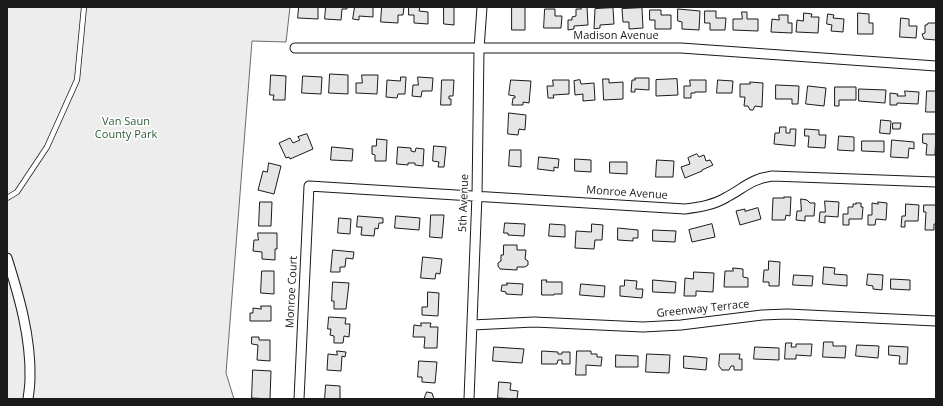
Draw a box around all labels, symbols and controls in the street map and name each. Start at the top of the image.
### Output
street label: Madison Avenue [573,29,659,43]
park label: Van Saun County Park [95,115,157,141]
street label: 5th Avenue [456,174,472,232]
street label: Monroe Avenue [586,184,668,202]
street label: Monroe Court [284,256,300,328]
street label: Greenway Terrace [656,298,750,320]

